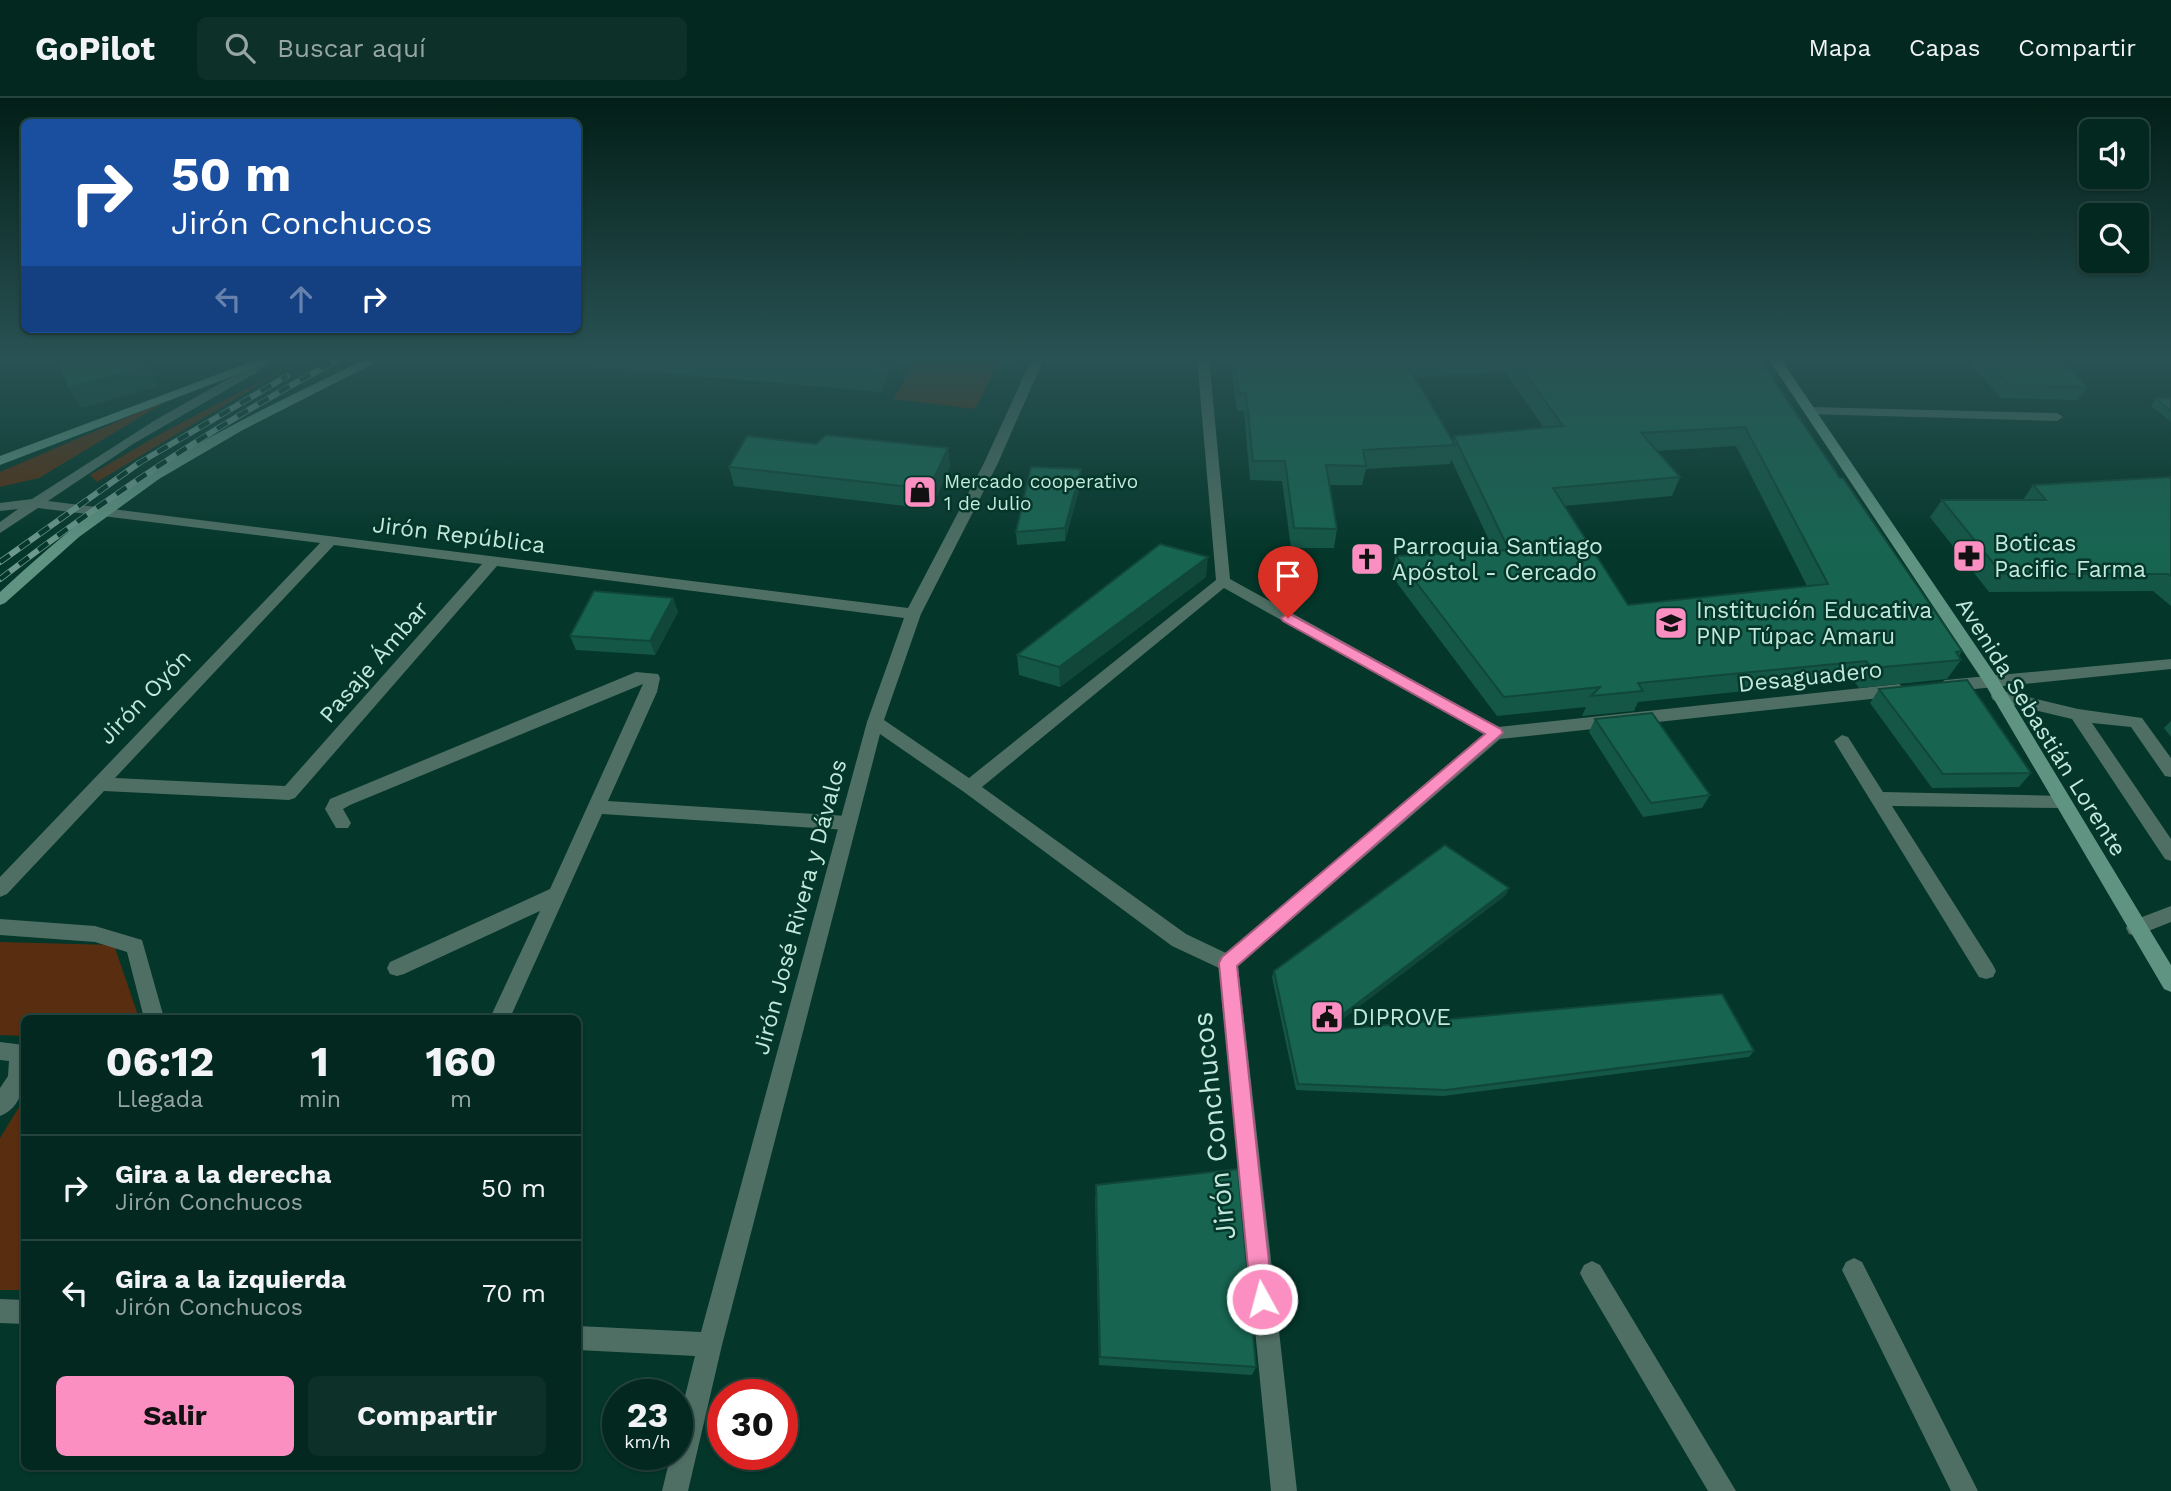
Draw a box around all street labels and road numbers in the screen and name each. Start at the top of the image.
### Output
street label: Jirón República [371,511,547,559]
street label: Avenida Sebastián Lorente [1950,593,2132,861]
street label: Pasaje Ámbar [314,596,434,728]
street label: Jirón Oyón [93,644,197,750]
street label: Desaguadero [1737,656,1883,698]
street label: Jirón José Rivera y Dávalos [748,756,852,1058]
street label: Jirón Conchucos [1186,1011,1242,1241]

